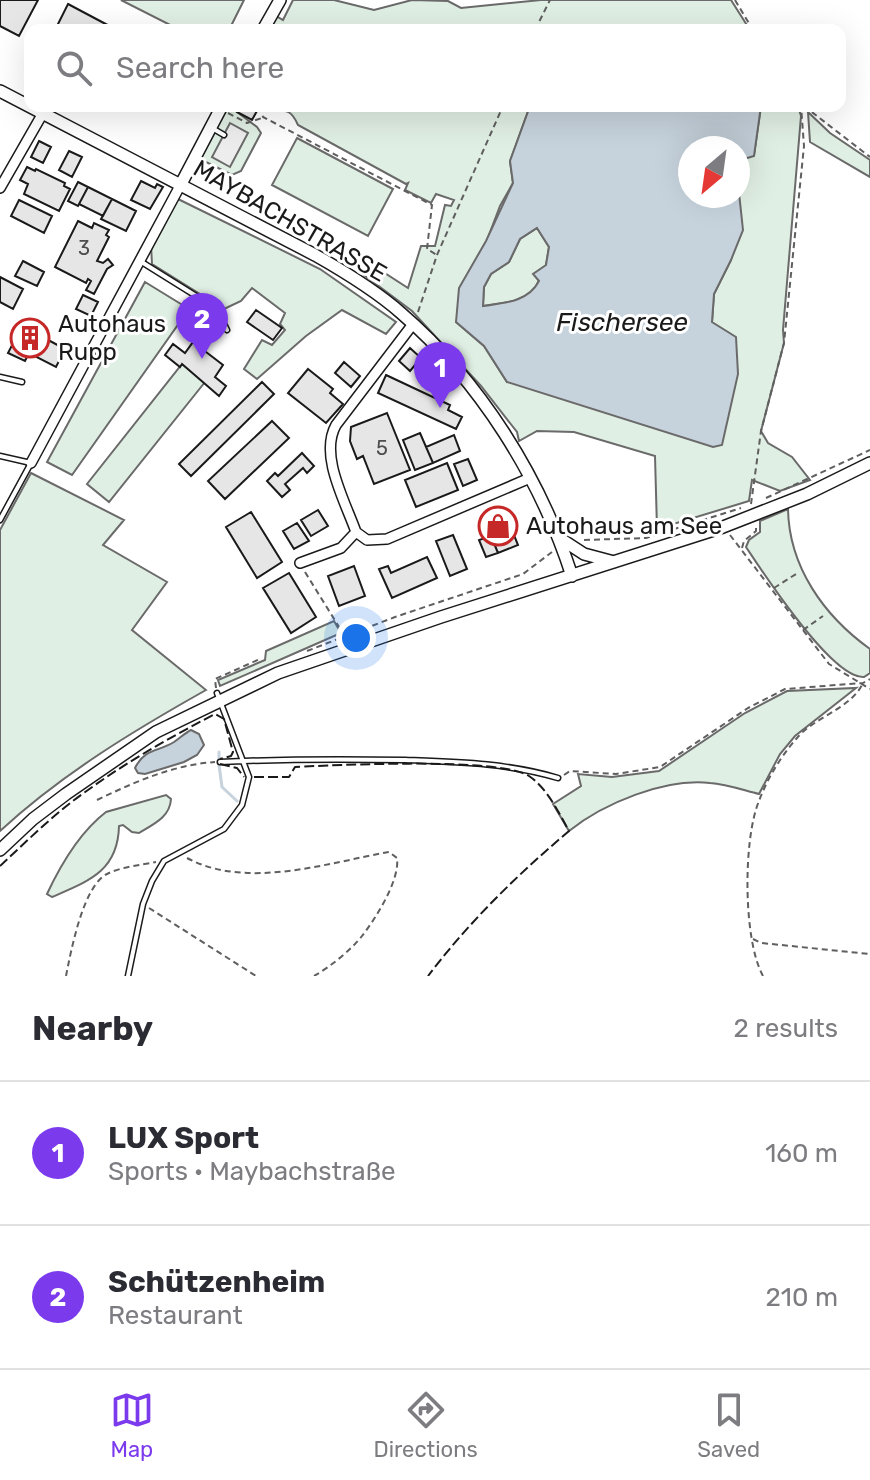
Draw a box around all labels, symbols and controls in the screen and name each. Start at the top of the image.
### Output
search box [24,24,846,112]
icon: search [52,46,96,90]
text: Search here [116,50,284,86]
north arrow [678,136,750,208]
street label: MAYBACHSTRASSE [188,154,392,288]
house number: 3 [78,236,90,260]
pin: 2 [176,293,228,359]
water label: Fischersee [556,307,688,338]
place label: Autohaus Rupp [58,310,166,366]
building icon: Autohaus Rupp [9,317,51,359]
pin: 1 [414,342,466,408]
house number: 5 [376,436,388,460]
shop icon: Autohaus am See [477,505,519,547]
place label: Autohaus am See [526,512,722,540]
your location [336,618,376,658]
text: Nearby [32,1008,153,1049]
text: 2 results [734,1013,838,1044]
text: LUX Sport [108,1120,259,1156]
text: 1 [52,1138,64,1169]
text: 160 m [765,1138,838,1169]
text: Sports · Maybachstraße [108,1156,396,1187]
text: Schützenheim [108,1264,325,1300]
text: 2 [50,1282,66,1313]
text: 210 m [766,1282,838,1313]
text: Restaurant [108,1300,243,1331]
tab: Map [110,1388,154,1463]
tab: Directions [373,1388,478,1463]
tab: Saved [697,1388,760,1463]

